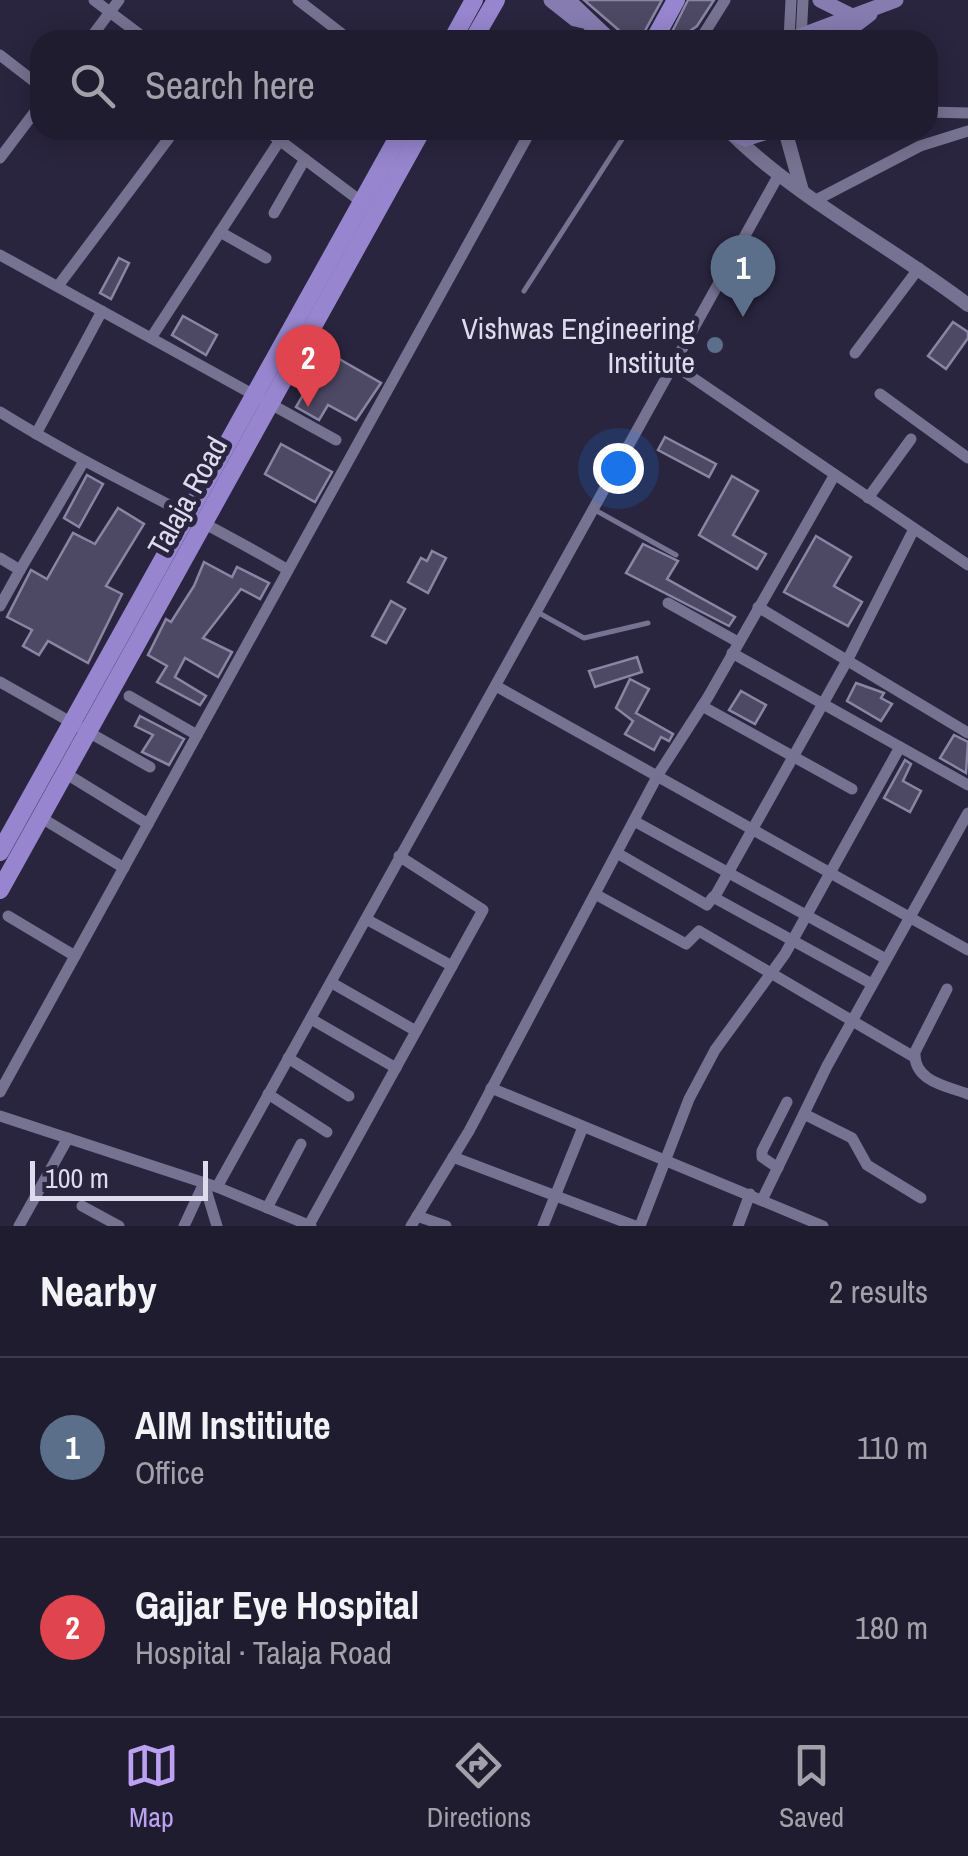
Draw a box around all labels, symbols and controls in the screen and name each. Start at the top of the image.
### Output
search box [30,30,938,140]
icon: search [65,58,120,113]
text: Search here [145,60,315,111]
pin: 1 [710,234,776,317]
place label: Vishwas Engineering Institute [462,308,695,382]
pin: 2 [276,324,340,407]
marker: Vishwas Engineering Institute [704,334,726,356]
street label: Talaja Road [138,429,236,563]
your location [593,443,644,494]
scale bar [30,1156,208,1200]
text: 100 m [45,1159,109,1197]
text: Nearby [40,1263,157,1319]
text: 2 results [829,1270,928,1313]
text: AIM Institiute [135,1400,331,1451]
text: 1 [65,1426,80,1469]
text: 110 m [857,1426,928,1469]
text: Office [135,1451,205,1494]
text: Gajjar Eye Hospital [135,1580,419,1631]
text: 2 [65,1606,80,1649]
text: 180 m [855,1606,928,1649]
text: Hospital · Talaja Road [135,1631,392,1674]
tab: Map [124,1738,179,1836]
tab: Directions [427,1738,531,1836]
tab: Saved [779,1738,844,1836]

